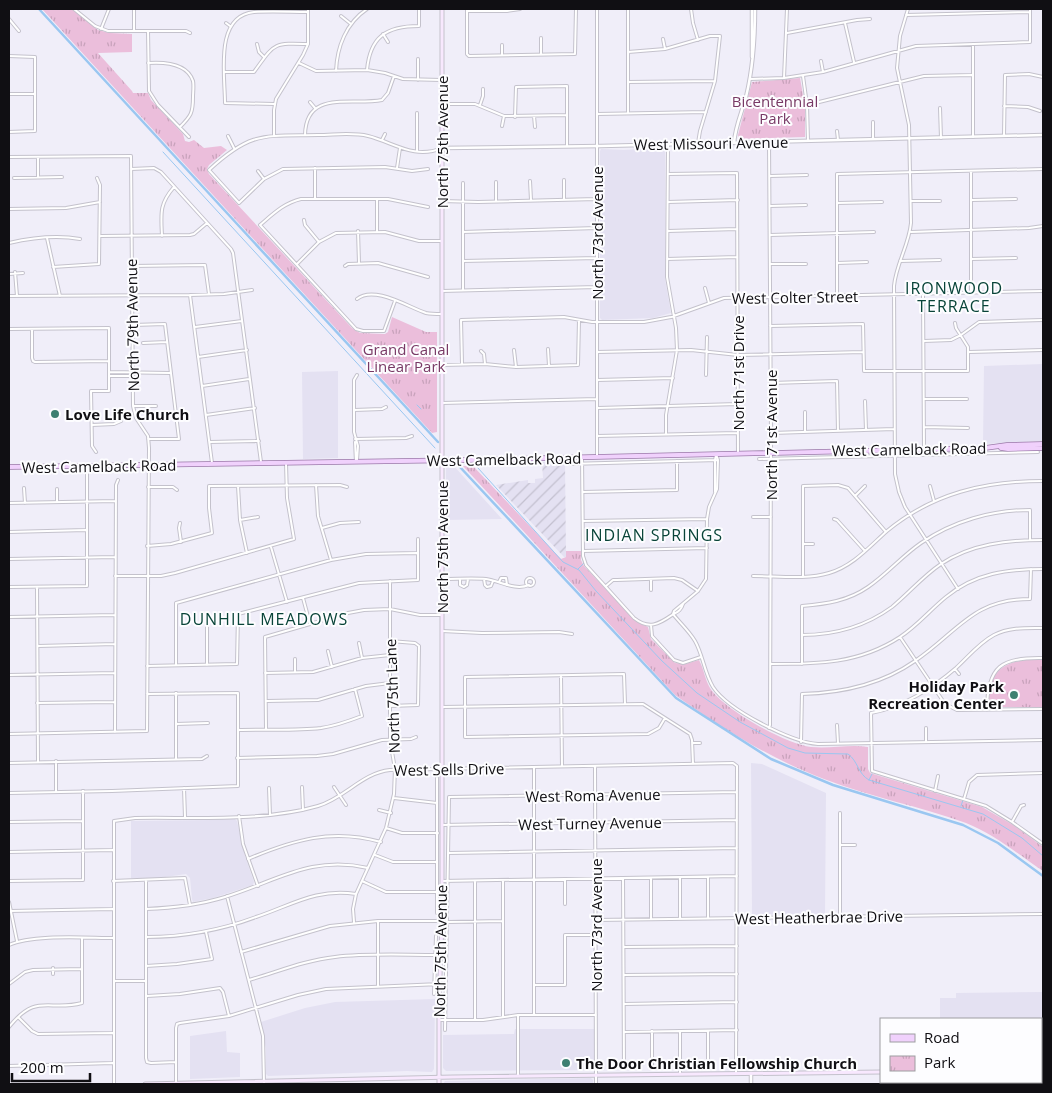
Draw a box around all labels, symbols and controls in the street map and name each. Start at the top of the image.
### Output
street label: North 75th Avenue [432,76,452,208]
park label: Bicentennial Park [732,91,818,128]
street label: West Missouri Avenue [634,132,788,154]
street label: North 73rd Avenue [587,166,607,300]
street label: North 79th Avenue [121,258,143,392]
district label: IRONWOOD TERRACE [905,277,1003,317]
street label: West Colter Street [732,286,858,308]
street label: North 71st Drive [728,315,748,431]
park label: Grand Canal Linear Park [363,339,449,376]
street label: North 71st Avenue [761,370,781,500]
place label: Love Life Church [65,404,189,424]
marker: Love Life Church [49,408,61,420]
street label: West Camelback Road [831,438,987,460]
street label: West Camelback Road [426,448,582,470]
street label: West Camelback Road [21,455,177,477]
street label: North 75th Avenue [432,481,452,613]
district label: INDIAN SPRINGS [585,524,723,546]
district label: DUNHILL MEADOWS [180,608,348,630]
street label: North 75th Lane [380,639,404,753]
place label: Holiday Park Recreation Center [868,676,1005,713]
marker: Holiday Park Recreation Center [1008,689,1020,701]
street label: West Sells Drive [394,758,504,780]
street label: West Roma Avenue [525,784,661,806]
street label: West Turney Avenue [518,812,662,834]
street label: North 73rd Avenue [586,858,606,992]
street label: North 75th Avenue [429,884,451,1018]
street label: West Heatherbrae Drive [735,906,903,928]
legend [880,1018,1042,1083]
text: Road [924,1027,960,1047]
scale bar [12,1050,90,1082]
text: Park [924,1052,955,1072]
place label: The Door Christian Fellowship Church [576,1053,857,1073]
text: 200 m [20,1057,64,1077]
marker: The Door Christian Fellowship Church [560,1057,572,1069]

